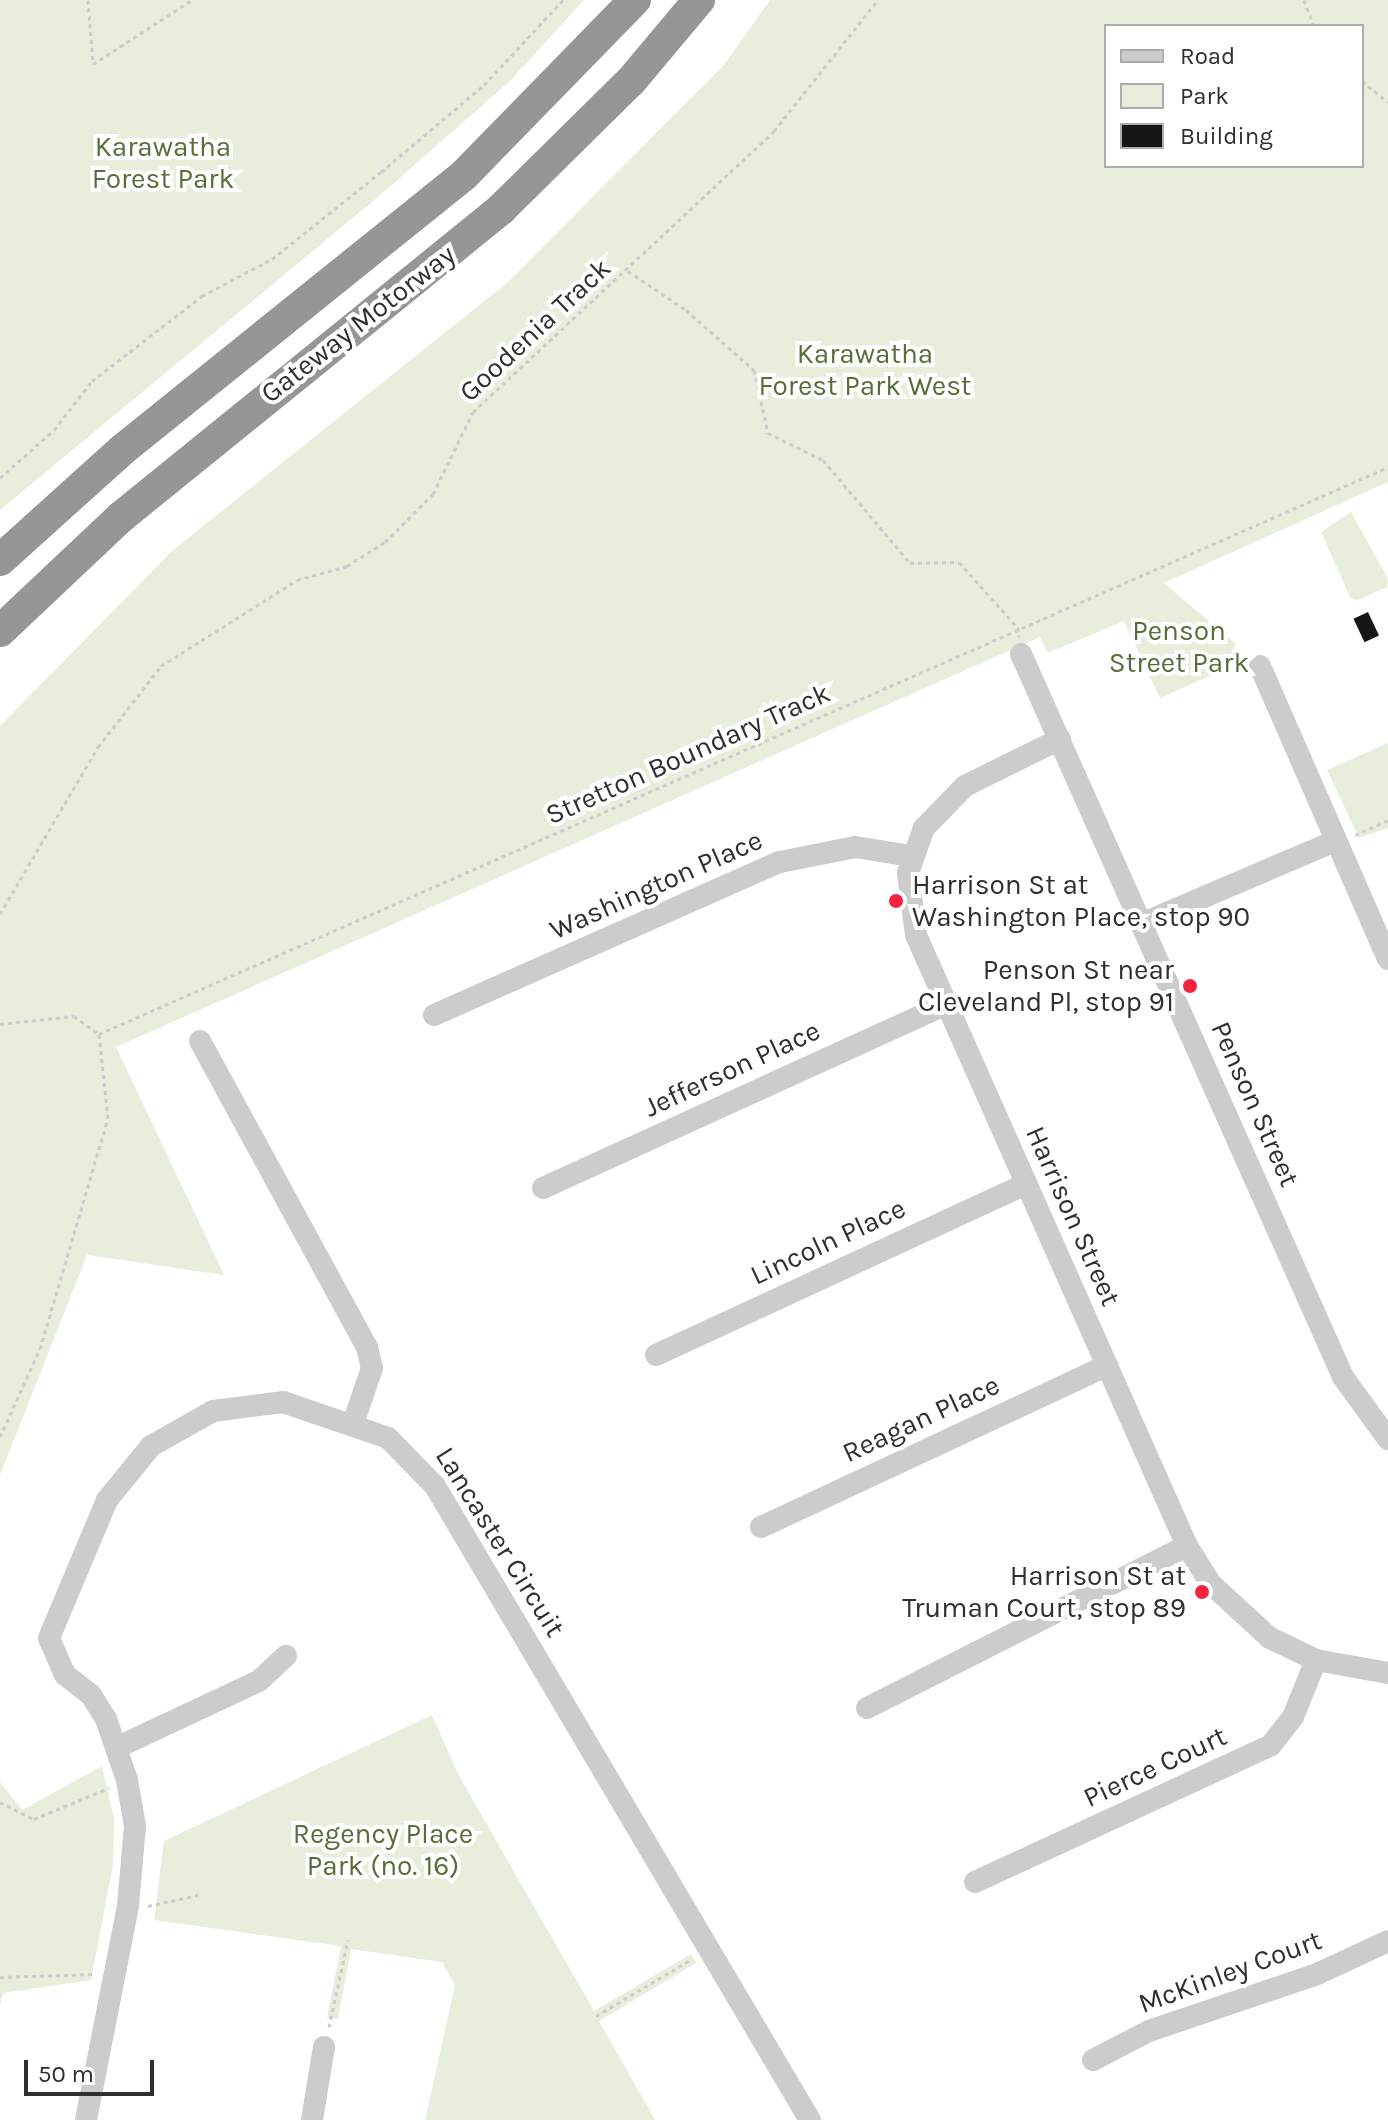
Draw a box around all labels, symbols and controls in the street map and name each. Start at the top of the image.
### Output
legend [1104,24,1364,168]
text: Road [1180,42,1235,70]
text: Park [1180,82,1229,110]
text: Building [1180,122,1273,150]
park label: Karawatha Forest Park [92,130,234,196]
street label: Gateway Motorway [254,238,462,410]
street label: Goodenia Track [452,251,618,409]
park label: Karawatha Forest Park West [759,337,971,403]
park label: Penson Street Park [1109,614,1249,680]
street label: Stretton Boundary Track [541,676,835,832]
street label: Washington Place [544,823,768,947]
place label: Harrison St at Washington Place, stop 90 [912,868,1250,934]
marker: Harrison St at Washington Place, stop 90 [887,892,905,910]
place label: Penson St near Cleveland Pl, stop 91 [918,953,1174,1019]
marker: Penson St near Cleveland Pl, stop 91 [1181,977,1199,995]
street label: Jefferson Place [639,1014,825,1124]
street label: Penson Street [1204,1016,1306,1192]
street label: Harrison Street [1018,1121,1128,1311]
street label: Lincoln Place [745,1191,911,1293]
street label: Reagan Place [837,1368,1005,1470]
street label: Lancaster Circuit [428,1441,572,1643]
place label: Harrison St at Truman Court, stop 89 [902,1559,1186,1625]
marker: Harrison St at Truman Court, stop 89 [1193,1583,1211,1601]
street label: Pierce Court [1078,1719,1232,1815]
park label: Regency Place Park (no. 16) [293,1817,473,1883]
street label: McKinley Court [1134,1923,1326,2021]
scale bar [28,2044,158,2094]
text: 50 m [38,2060,94,2088]

